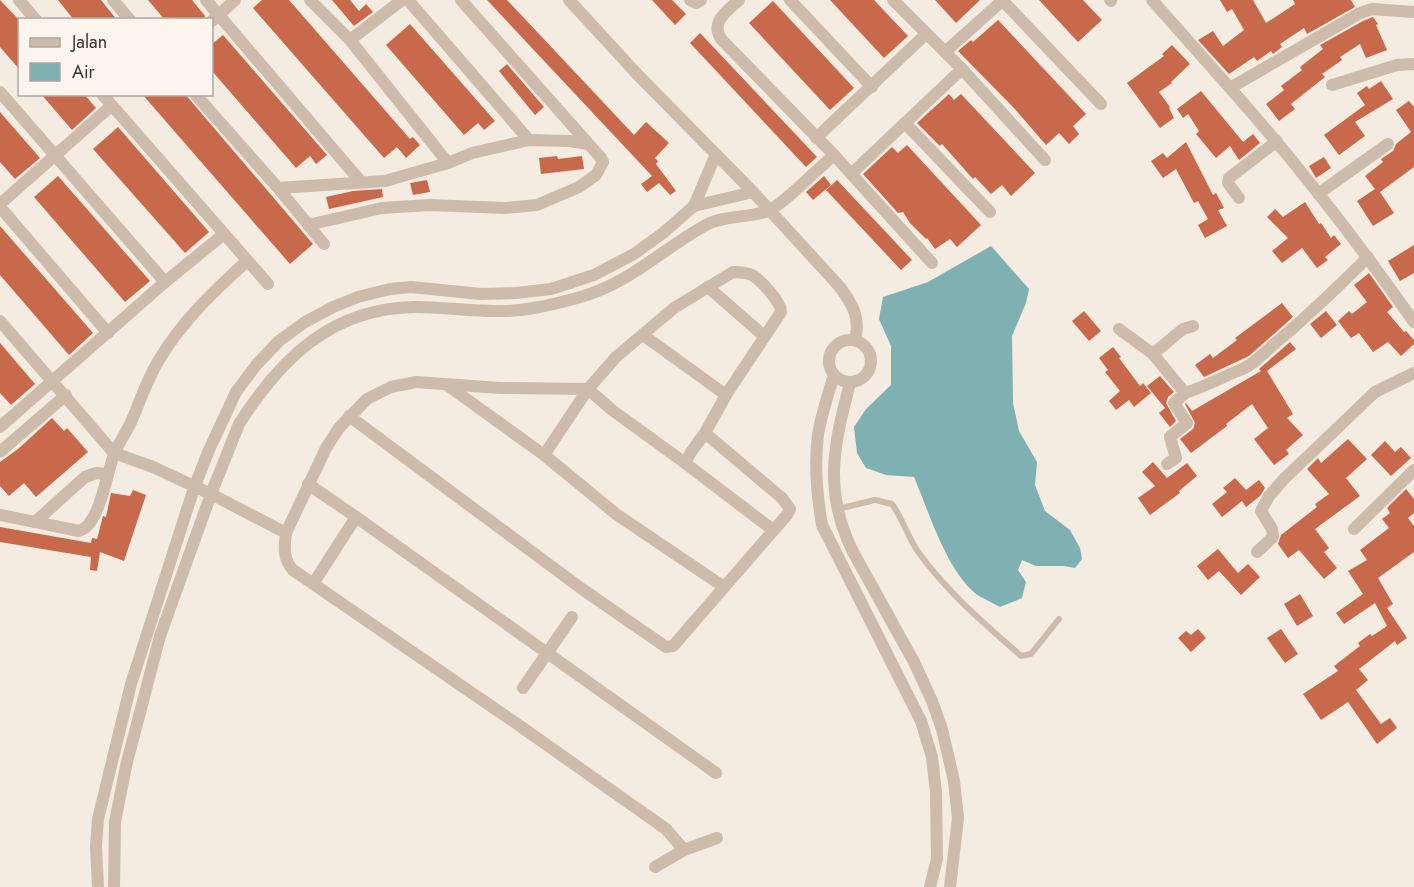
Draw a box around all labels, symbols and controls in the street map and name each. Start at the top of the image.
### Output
legend [18,18,213,96]
text: Jalan [70,29,107,55]
text: Air [72,59,96,85]

